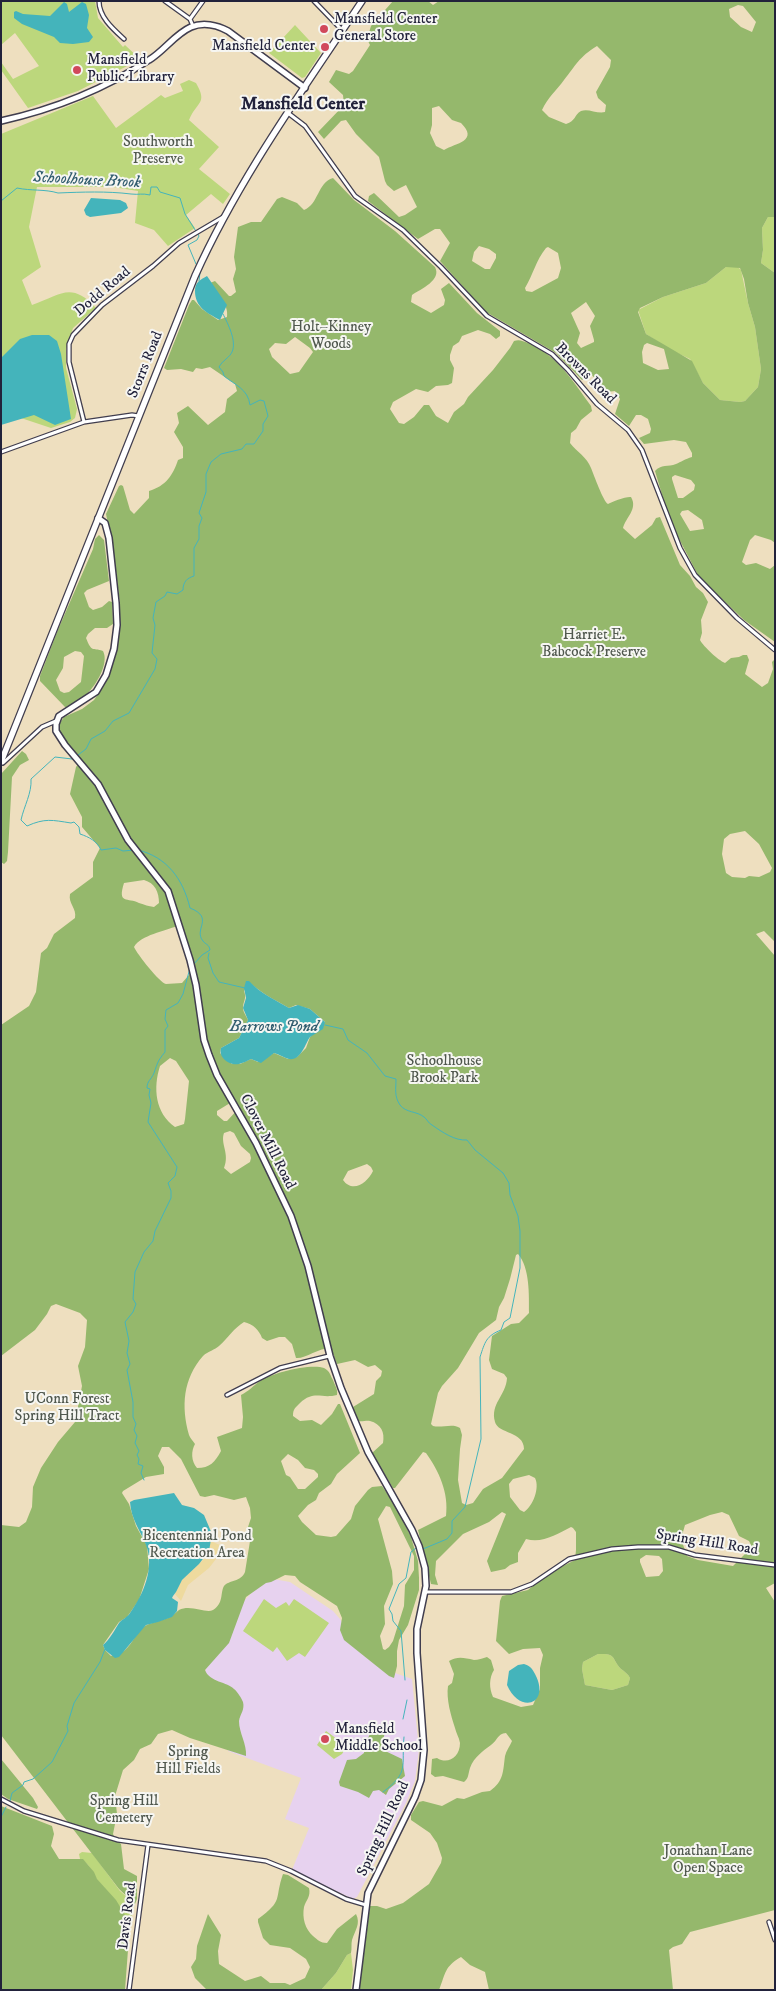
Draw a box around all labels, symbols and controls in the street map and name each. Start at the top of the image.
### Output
place label: Mansfield Center General Store [334,11,437,46]
marker: Mansfield Center General Store [318,23,330,35]
place label: Mansfield Center [212,38,315,56]
marker: Mansfield Center [319,41,331,53]
place label: Mansfield Public Library [87,52,174,87]
marker: Mansfield Public Library [71,64,83,76]
district label: Mansfield Center [241,94,365,116]
park label: Southworth Preserve [123,134,193,169]
water label: Schoolhouse Brook [33,169,141,193]
street label: Dodd Road [71,263,135,321]
park label: Holt–Kinney Woods [291,319,371,354]
street label: Storrs Road [124,329,168,401]
street label: Browns Road [551,340,619,408]
park label: Harriet E. Babcock Preserve [542,627,646,662]
water label: Barrows Pond [230,1018,318,1038]
park label: Schoolhouse Brook Park [407,1053,481,1088]
street label: Clover Mill Road [235,1092,299,1192]
park label: UConn Forest Spring Hill Tract [15,1391,119,1426]
street label: Spring Hill Road [655,1526,759,1560]
park label: Bicentennial Pond Recreation Area [142,1528,252,1563]
place label: Mansfield Middle School [335,1721,423,1756]
marker: Mansfield Middle School [319,1733,331,1745]
park label: Spring Hill Fields [156,1744,220,1779]
street label: Spring Hill Road [354,1779,414,1879]
park label: Spring Hill Cemetery [90,1793,158,1828]
park label: Jonathan Lane Open Space [664,1843,752,1878]
street label: Davis Road [115,1882,141,1950]

